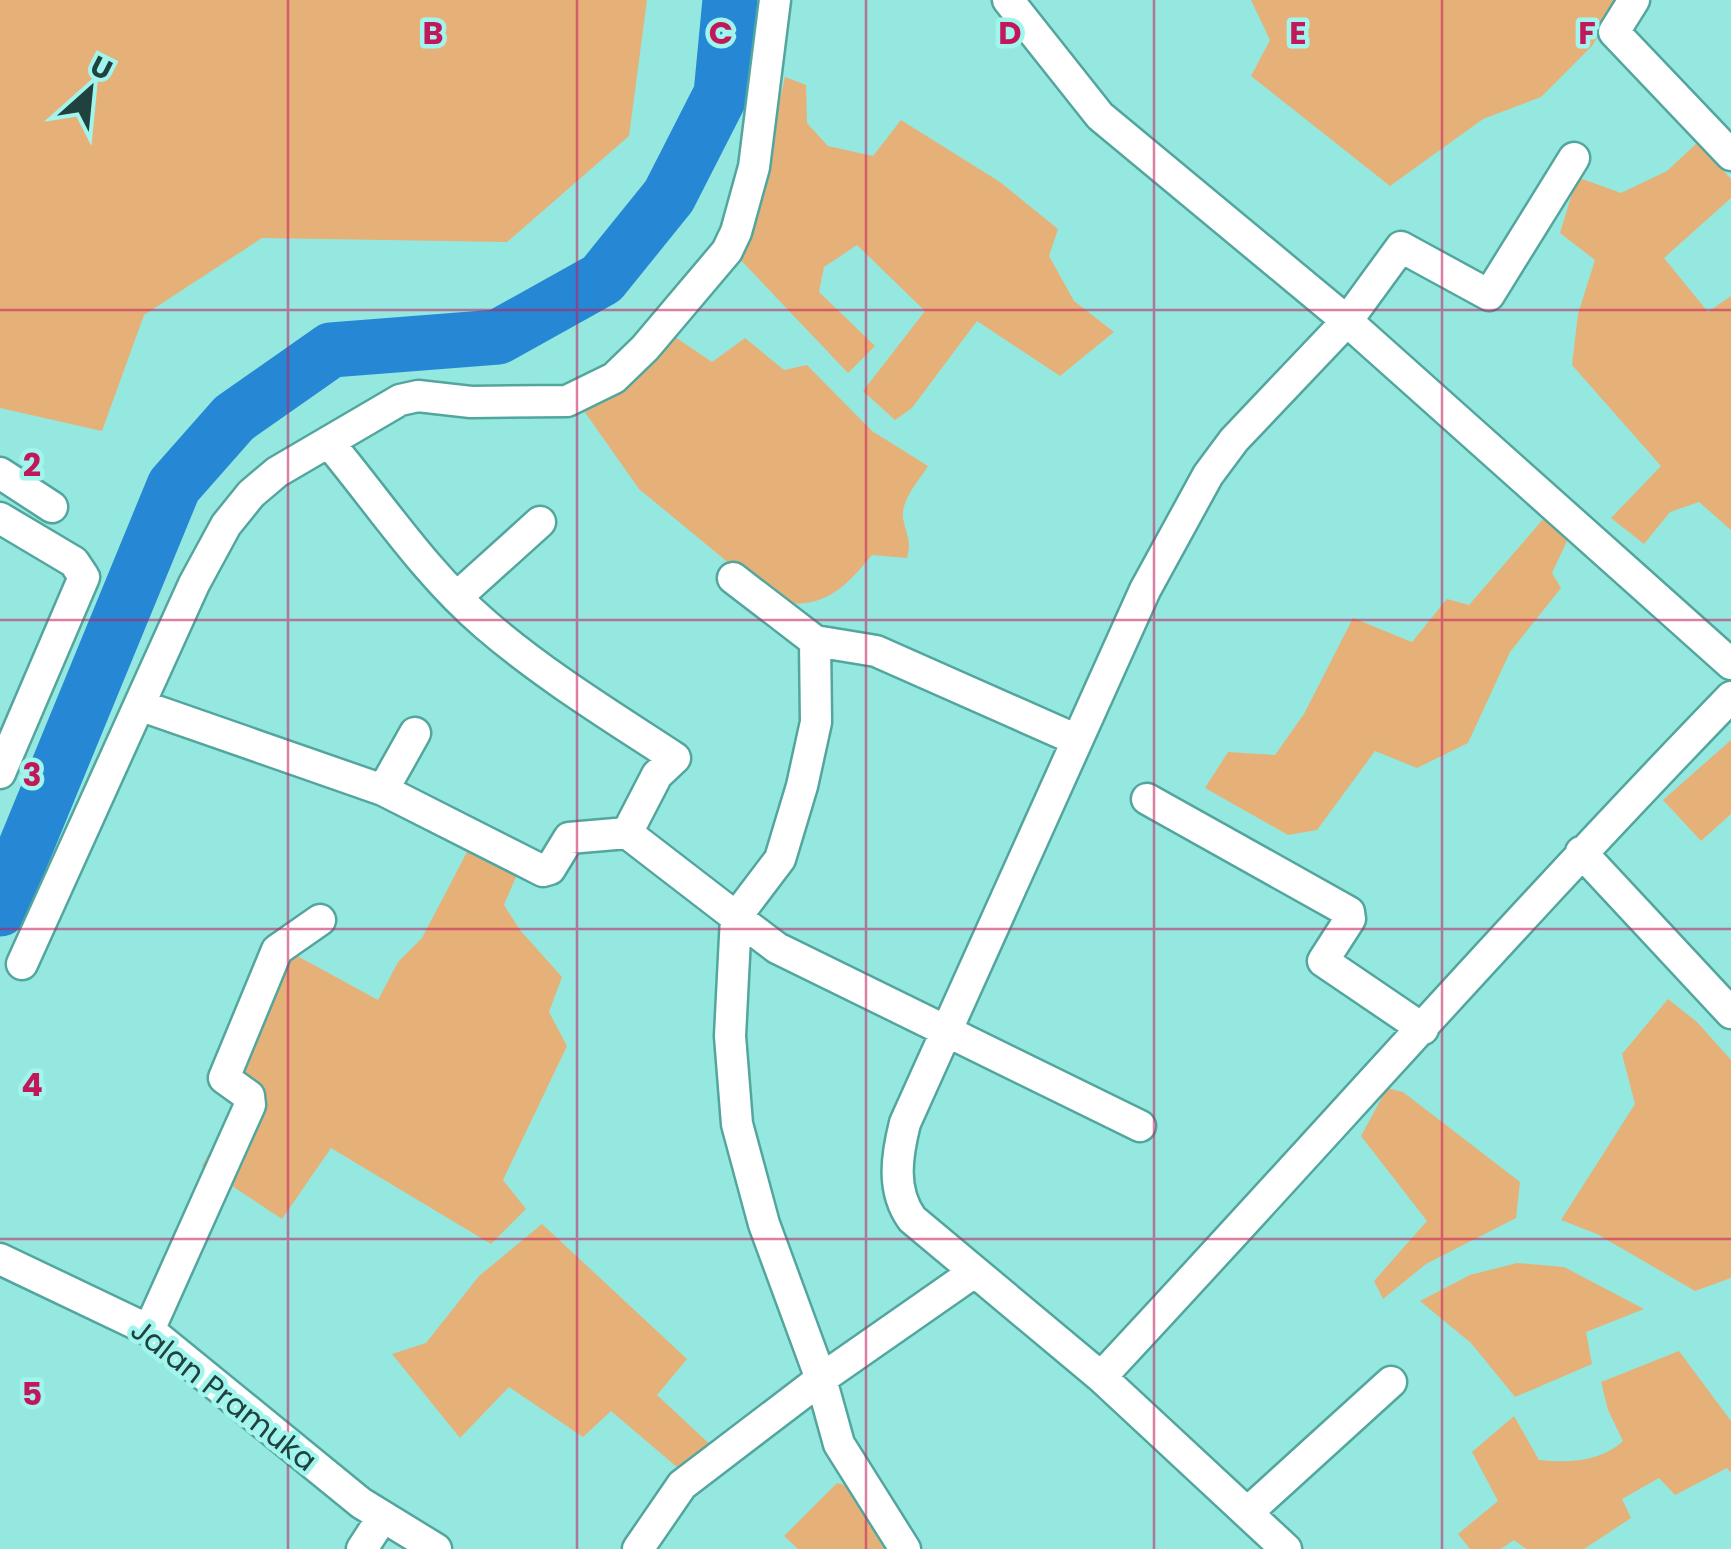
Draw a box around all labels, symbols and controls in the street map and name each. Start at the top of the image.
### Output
text: B [422,10,444,55]
text: C [709,10,733,55]
text: D [998,10,1022,55]
text: E [1289,10,1307,55]
text: F [1578,10,1596,55]
north arrow [40,40,140,140]
text: U [83,46,119,90]
text: 2 [23,442,41,487]
text: 3 [22,752,42,797]
text: 4 [21,1062,43,1107]
street label: Jalan Pramuka [122,1309,326,1481]
text: 5 [22,1371,42,1416]

